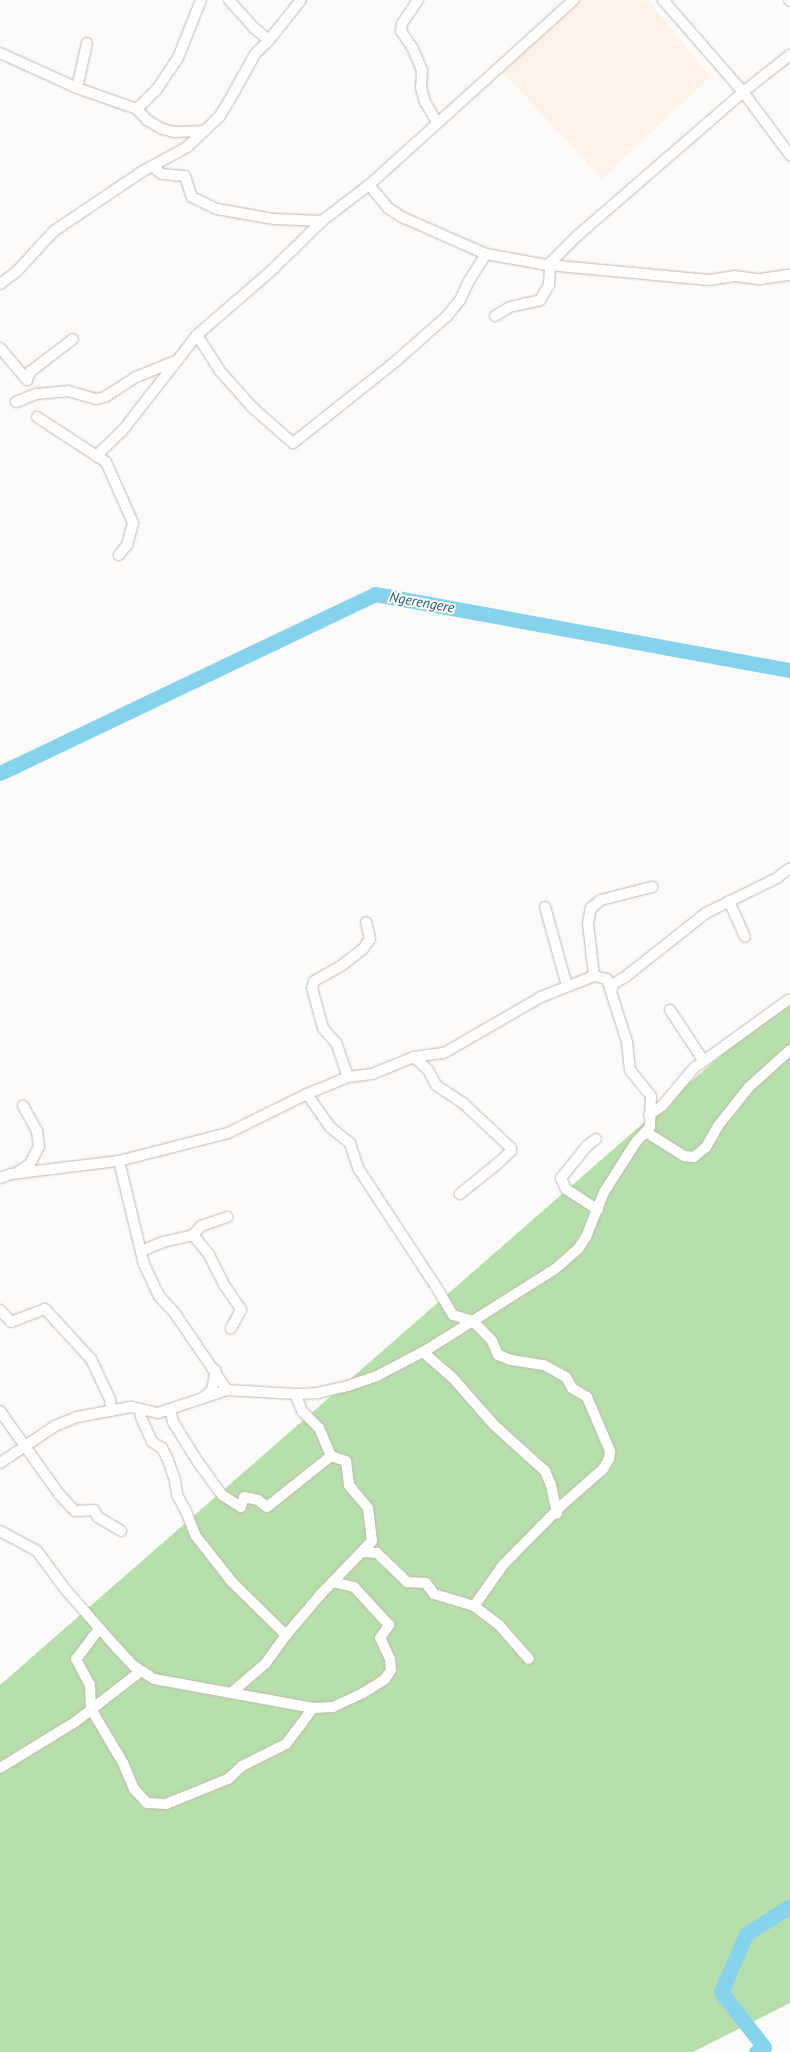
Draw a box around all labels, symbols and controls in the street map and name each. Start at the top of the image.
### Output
water label: Ngerengere [388,588,456,616]

